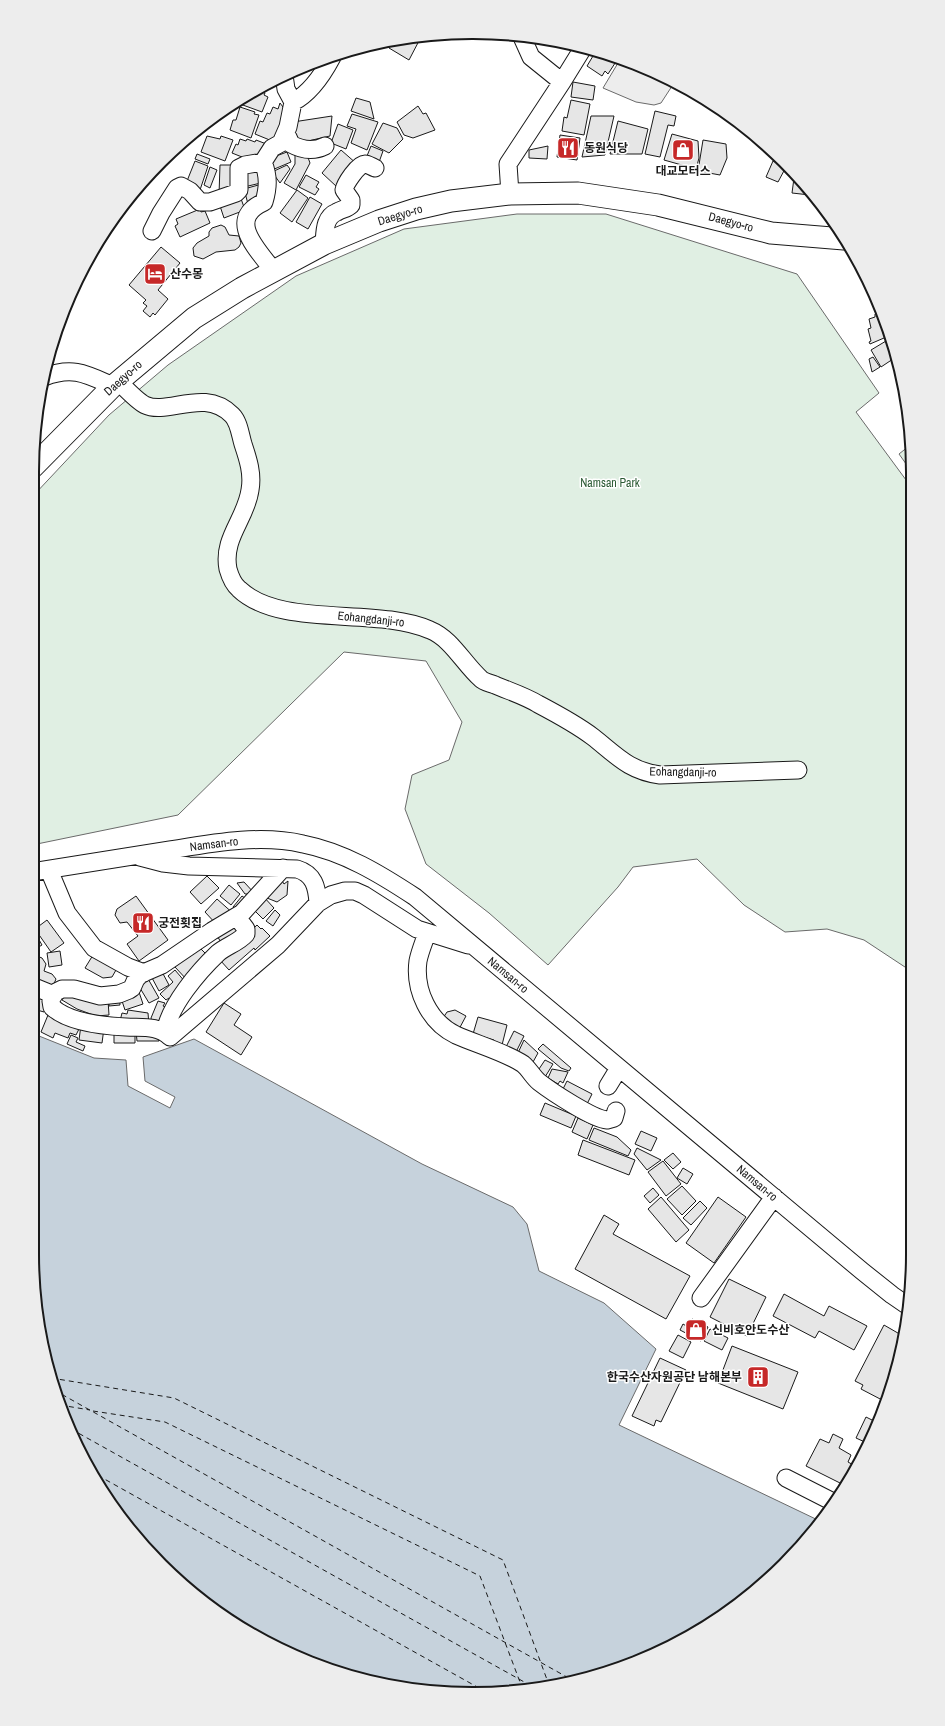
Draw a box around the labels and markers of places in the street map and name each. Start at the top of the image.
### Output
restaurant icon: 동원식당 [555,135,581,161]
shop icon: 대교모터스 [670,137,696,163]
place label: 동원식당 [584,140,628,156]
place label: 대교모터스 [655,163,711,179]
hotel icon: 산수몽 [142,261,168,287]
place label: 산수몽 [170,266,203,282]
restaurant icon: 궁전횟집 [130,910,156,936]
place label: 궁전횟집 [158,915,202,931]
shop icon: 신비호안도수산 [683,1317,709,1343]
place label: 신비호안도수산 [712,1322,789,1338]
building icon: 한국수산자원공단 남해본부 [745,1364,771,1390]
place label: 한국수산자원공단 남해본부 [607,1369,742,1385]

